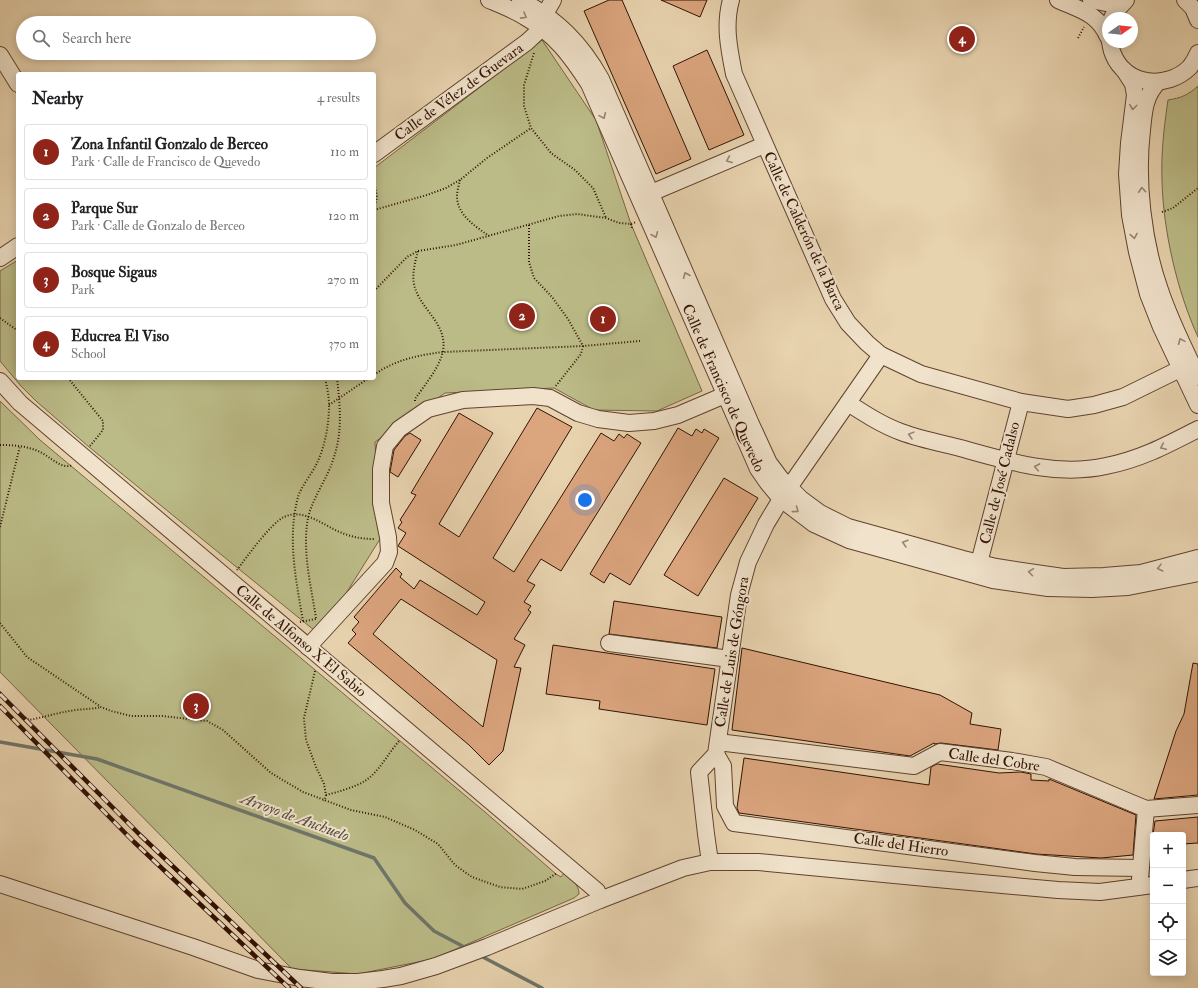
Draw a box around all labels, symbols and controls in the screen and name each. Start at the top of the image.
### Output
one-way arrow [520,12,527,19]
north arrow [1102,12,1138,48]
search box [16,16,376,60]
pin: 4 [949,24,975,54]
icon: search [30,27,52,49]
text: Search here [62,29,131,48]
street label: Calle de Vélez de Guevara [391,38,528,145]
text: Nearby [32,88,83,109]
text: 4 results [317,90,360,106]
one-way arrow [1129,103,1138,110]
one-way arrow [598,111,606,119]
text: Zona Infantil Gonzalo de Berceo [71,135,268,154]
text: 1 [44,144,48,160]
text: 110 m [330,144,359,160]
street label: Calle de Calderón de la Barca [759,149,849,314]
text: Park · Calle de Francisco de Quevedo [71,154,260,170]
one-way arrow [725,155,733,163]
one-way arrow [1137,186,1146,193]
text: Parque Sur [71,199,138,218]
text: 2 [43,208,49,224]
text: 120 m [328,208,359,224]
text: Park · Calle de Gonzalo de Berceo [71,218,245,234]
one-way arrow [650,230,658,238]
one-way arrow [1129,233,1138,239]
text: Bosque Sigaus [71,263,157,282]
one-way arrow [683,271,691,279]
text: 3 [44,272,49,288]
text: 270 m [327,272,359,288]
text: Park [71,282,95,298]
pin: 2 [509,301,535,331]
street label: Calle de Francisco de Quevedo [677,301,769,475]
pin: 1 [590,304,616,334]
text: Educrea El Viso [71,327,169,346]
text: 4 [42,336,50,352]
text: 370 m [329,336,359,352]
one-way arrow [1178,338,1186,345]
text: School [71,346,106,362]
street label: Calle de José Cadalso [976,420,1025,546]
one-way arrow [908,431,915,440]
one-way arrow [1160,442,1168,450]
one-way arrow [1034,464,1040,472]
your location [575,490,595,510]
one-way arrow [791,505,798,512]
one-way arrow [902,539,909,548]
one-way arrow [1157,563,1164,572]
one-way arrow [1028,568,1034,577]
street label: Calle de Luis de Góngora [711,574,753,729]
street label: Calle de Alfonso X El Sabio [232,581,370,701]
pin: 3 [183,691,209,721]
street label: Calle del Cobre [947,744,1041,776]
water label: Arroyo de Anchuelo [236,787,352,846]
street label: Calle del Hierro [852,829,950,861]
map controls [1150,832,1186,976]
button: + [1150,832,1186,868]
button: − [1150,868,1186,904]
button: locate [1150,904,1186,940]
button: layers [1150,940,1186,976]

